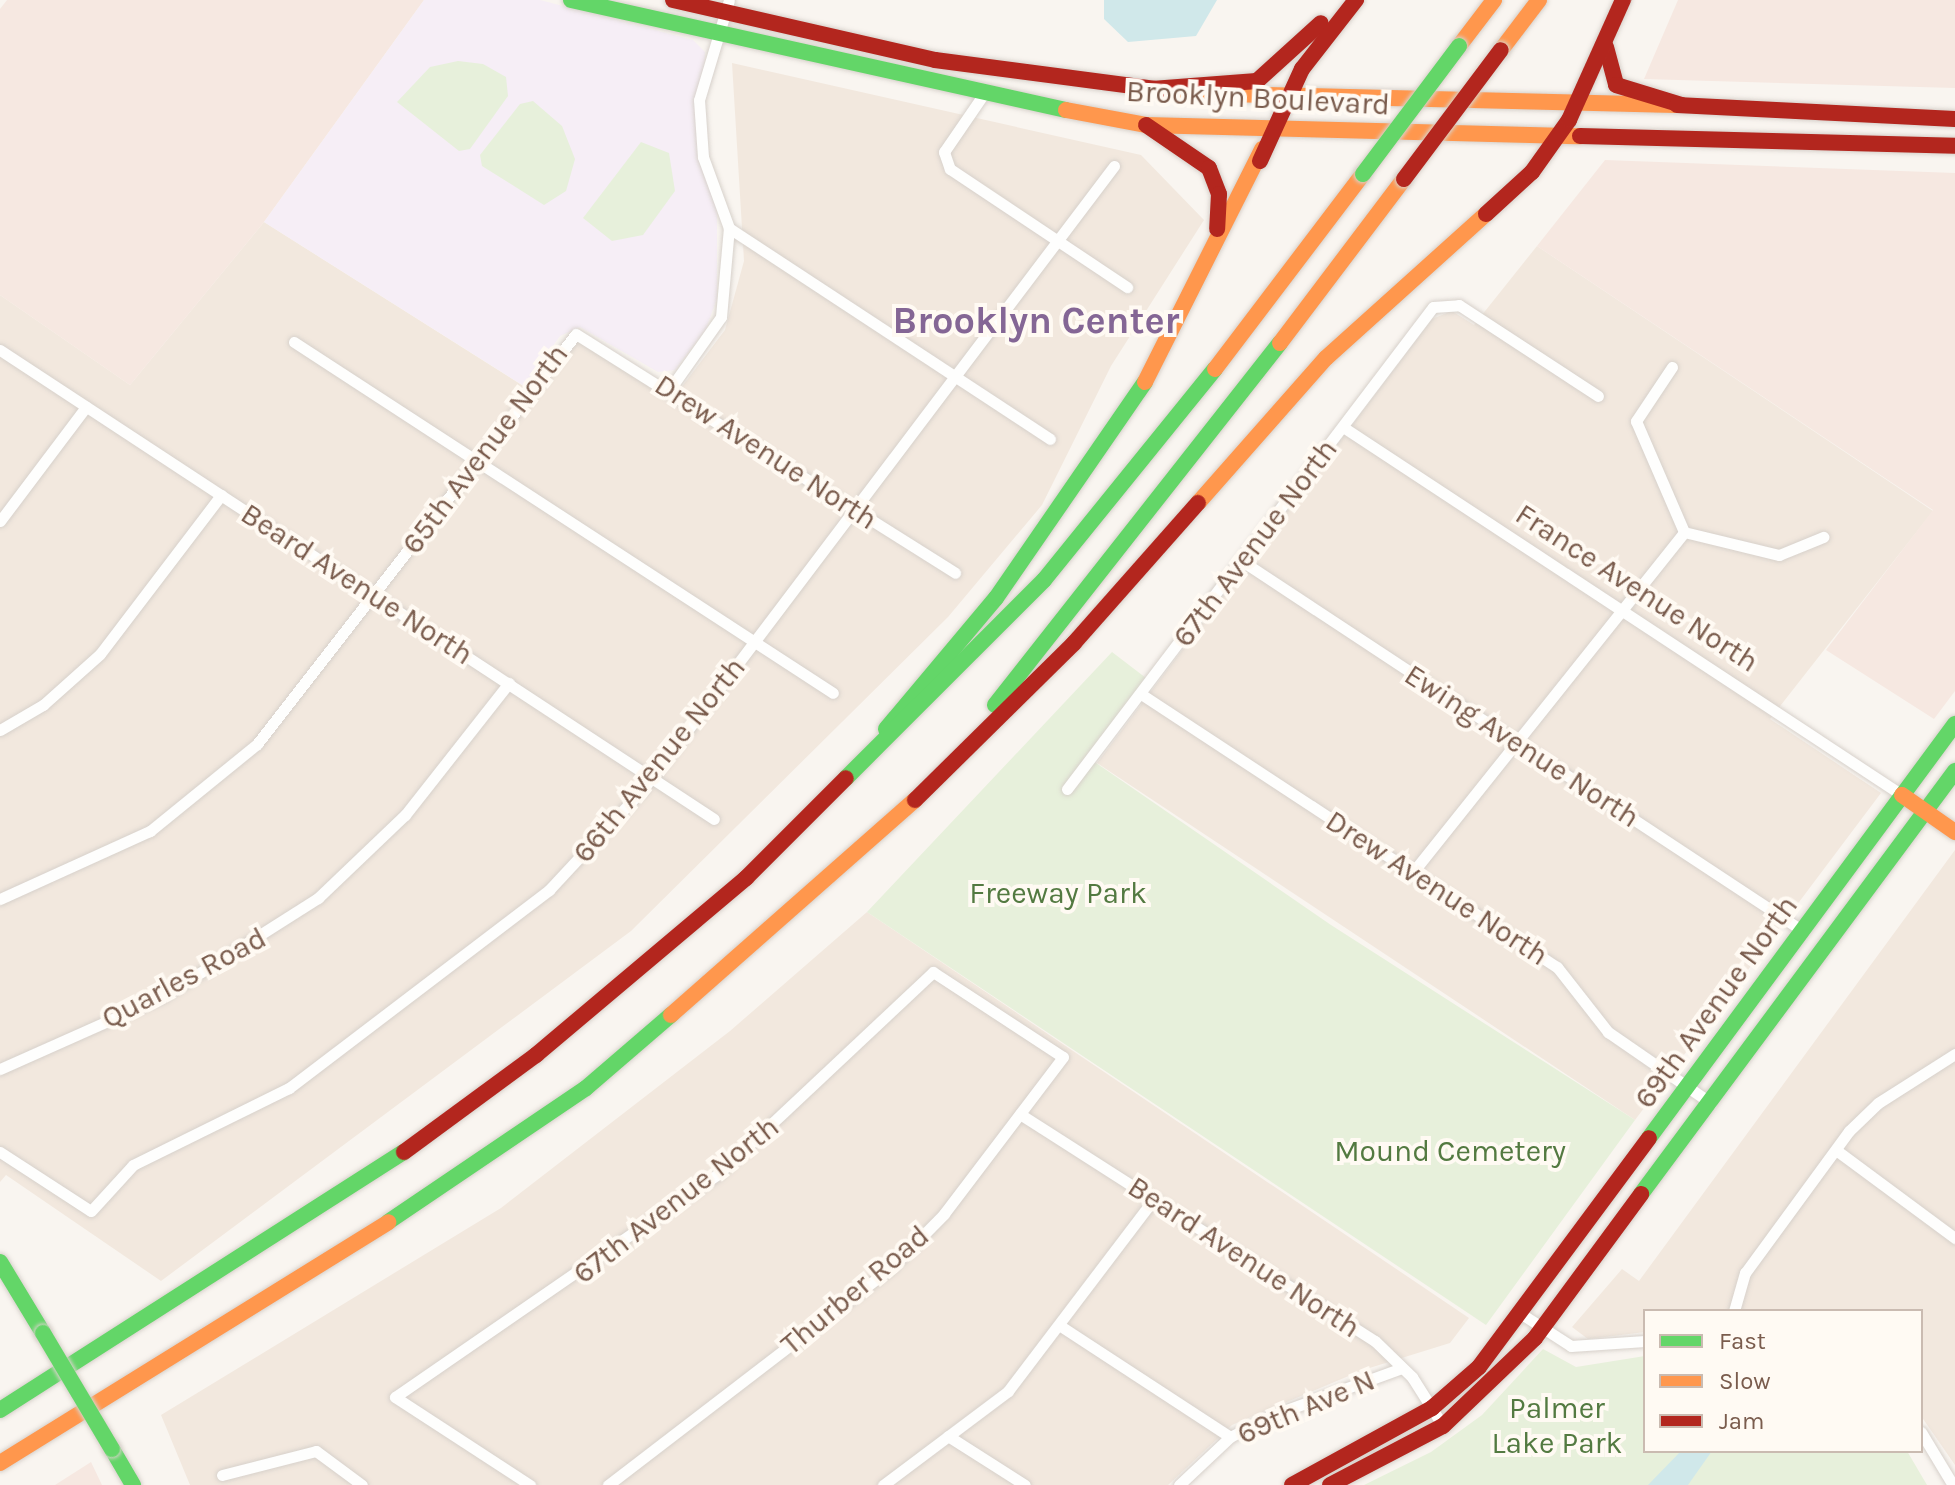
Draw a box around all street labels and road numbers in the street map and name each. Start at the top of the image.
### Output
street label: Brooklyn Boulevard [1125,73,1391,123]
street label: 65th Avenue North [394,337,576,561]
street label: Drew Avenue North [648,367,884,537]
street label: 67th Avenue North [1165,432,1345,654]
street label: Beard Avenue North [234,496,480,672]
street label: France Avenue North [1509,496,1765,680]
street label: 66th Avenue North [565,650,753,870]
street label: Ewing Avenue North [1398,657,1646,835]
street label: Drew Avenue North [1319,803,1555,973]
street label: 69th Avenue North [1627,889,1805,1115]
street label: Quarles Road [96,920,272,1036]
street label: 67th Avenue North [566,1109,786,1291]
street label: Beard Avenue North [1121,1169,1367,1345]
street label: Thurber Road [774,1218,936,1362]
street label: 69th Ave N [1232,1362,1380,1452]

